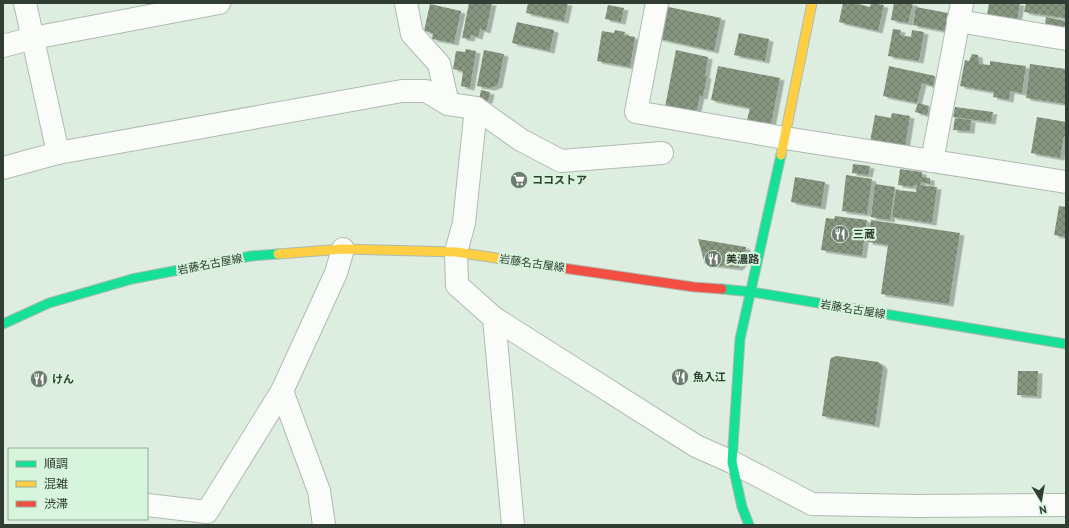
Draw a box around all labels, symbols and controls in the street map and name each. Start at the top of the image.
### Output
supermarket icon: ココストア [509,170,529,190]
place label: ココストア [532,173,587,187]
restaurant icon: 三蔵 [830,224,850,244]
place label: 三蔵 [853,227,875,241]
restaurant icon: 美濃路 [703,249,723,269]
street label: 岩藤名古屋線 [176,251,244,277]
street label: 岩藤名古屋線 [498,251,566,275]
place label: 美濃路 [726,252,760,266]
street label: 岩藤名古屋線 [819,297,887,321]
restaurant icon: 魚入江 [670,367,690,387]
restaurant icon: けん [29,369,49,389]
place label: 魚入江 [693,370,726,384]
place label: けん [52,372,74,386]
legend [8,448,148,520]
text: 順調 [44,456,68,471]
text: 混雑 [44,476,68,491]
north arrow [1021,480,1061,520]
text: 渋滞 [44,496,68,511]
text: N [1038,502,1048,517]

